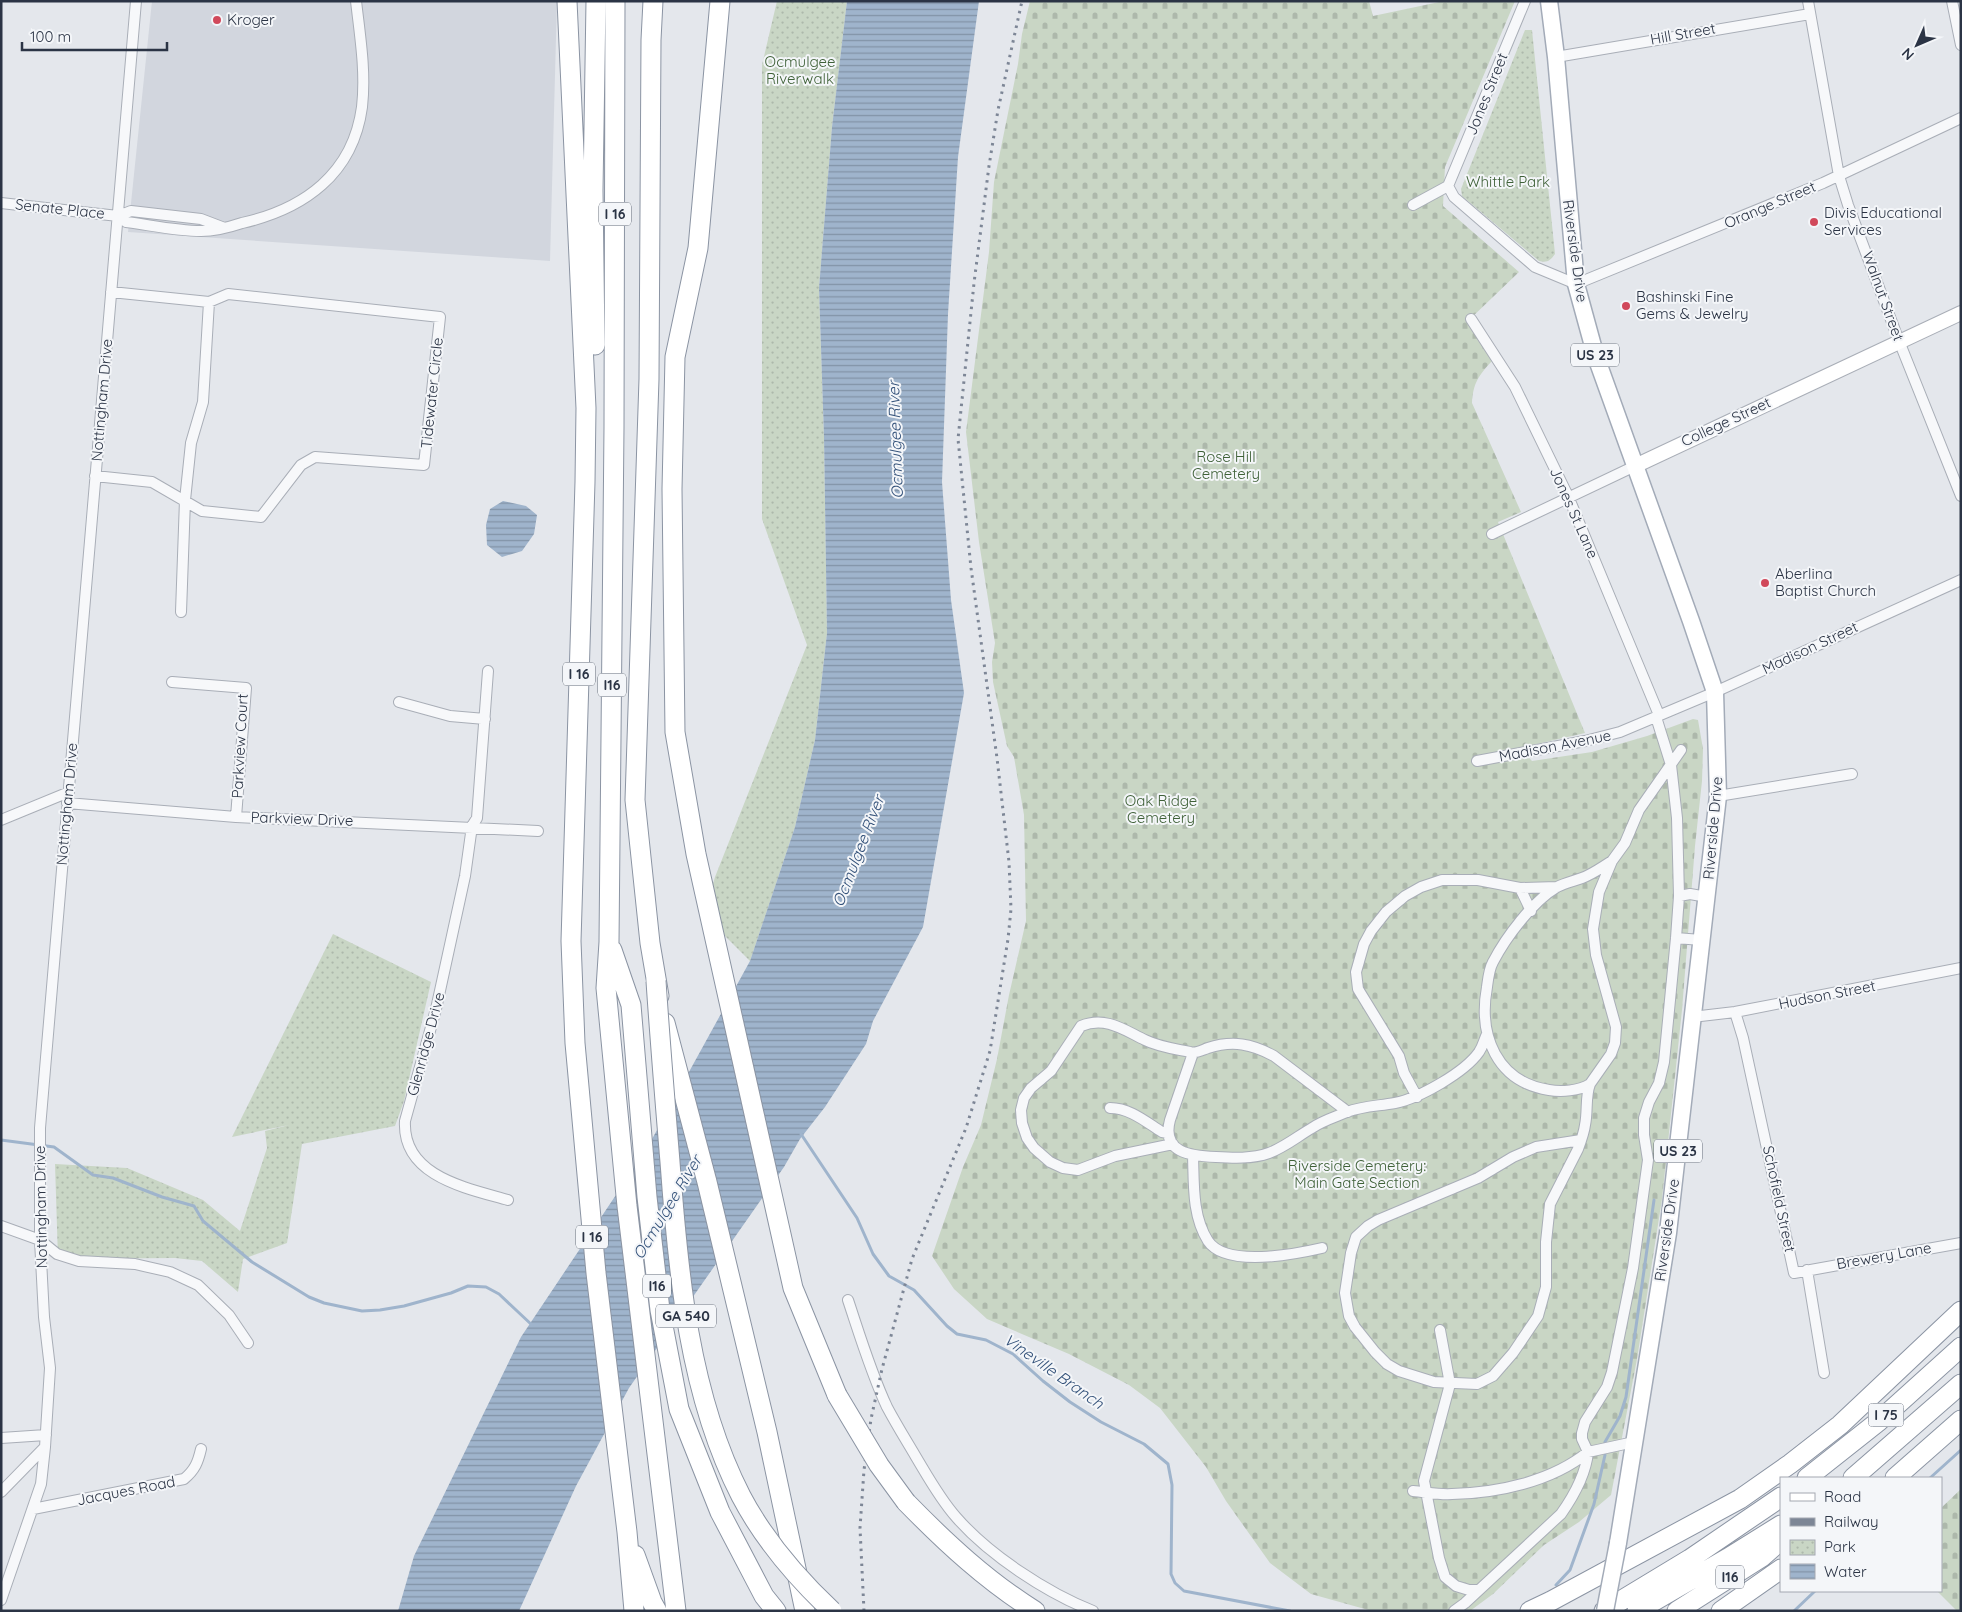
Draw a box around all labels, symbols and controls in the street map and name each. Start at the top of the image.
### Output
place label: Kroger [227,10,275,29]
marker: Kroger [211,14,223,26]
street label: Hill Street [1649,18,1717,49]
scale bar [22,20,168,52]
north arrow [1892,20,1942,70]
text: 100 m [30,27,71,46]
text: N [1898,44,1918,64]
street label: Jones Street [1461,50,1512,138]
park label: Ocmulgee Riverwalk [765,52,835,88]
park label: Whittle Park [1466,172,1550,191]
street label: Orange Street [1721,177,1818,232]
street label: Senate Place [14,194,106,223]
street label: Riverside Drive [1559,198,1592,303]
road number: I 16 [599,202,631,225]
place label: Divis Educational Services [1824,203,1942,239]
marker: Divis Educational Services [1808,216,1820,228]
street label: Walnut Street [1858,248,1909,343]
place label: Bashinski Fine Gems & Jewelry [1636,287,1749,323]
marker: Bashinski Fine Gems & Jewelry [1620,300,1632,312]
street label: Tidewater Circle [416,336,447,449]
street label: Nottingham Drive [87,338,116,462]
road number: US 23 [1571,344,1619,366]
water label: Ocmulgee River [883,379,907,499]
street label: College Street [1678,393,1774,451]
park label: Rose Hill Cemetery [1192,447,1260,483]
street label: Jones St Lane [1546,464,1603,561]
place label: Aberlina Baptist Church [1775,564,1876,600]
marker: Aberlina Baptist Church [1759,577,1771,589]
street label: Madison Street [1759,617,1861,678]
road number: I 16 [563,662,595,686]
road number: I16 [598,674,626,696]
street label: Parkview Court [227,693,252,799]
street label: Madison Avenue [1497,725,1613,766]
street label: Nottingham Drive [52,742,81,866]
street label: Riverside Drive [1699,776,1726,880]
water label: Ocmulgee River [828,791,889,910]
park label: Oak Ridge Cemetery [1125,791,1197,827]
street label: Parkview Drive [250,807,354,830]
street label: Hudson Street [1777,976,1877,1013]
street label: Glenridge Drive [403,990,448,1098]
road number: US 23 [1654,1140,1702,1162]
street label: Schofield Street [1759,1144,1800,1254]
street label: Nottingham Drive [30,1145,51,1269]
water label: Ocmulgee River [628,1150,707,1263]
park label: Riverside Cemetery: Main Gate Section [1288,1156,1426,1192]
street label: Riverside Drive [1650,1177,1683,1282]
road number: I 16 [576,1226,608,1248]
street label: Brewery Lane [1835,1238,1933,1273]
road number: I16 [643,1274,671,1298]
road number: GA 540 [656,1304,716,1328]
water label: Vineville Branch [1000,1329,1109,1413]
road number: I 75 [1868,1404,1904,1426]
street label: Jacques Road [75,1472,177,1509]
legend [1780,1477,1942,1592]
text: Road [1824,1487,1861,1506]
text: Railway [1824,1512,1879,1531]
text: Park [1824,1537,1856,1556]
text: Water [1824,1562,1867,1581]
road number: I16 [1716,1565,1744,1588]

